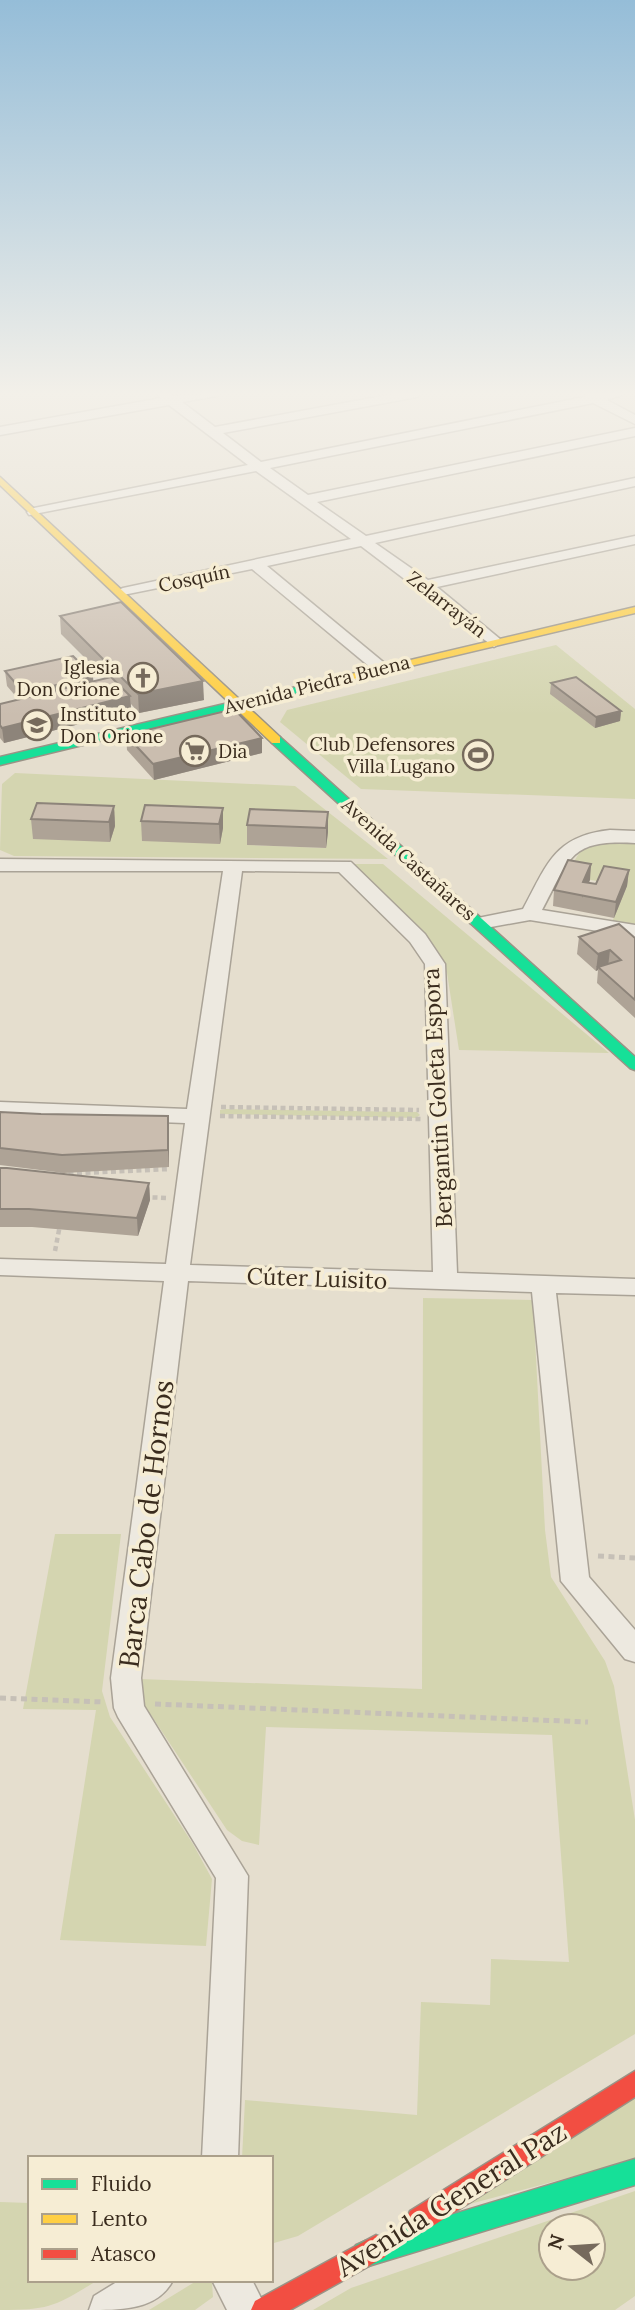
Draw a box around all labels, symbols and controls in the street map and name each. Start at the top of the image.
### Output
street label: Cosquín [156,559,232,597]
street label: Zelarrayán [403,566,491,642]
street label: Avenida Piedra Buena [221,649,412,719]
place label: Iglesia Don Orione [17,655,120,701]
church icon: Iglesia Don Orione [126,661,160,695]
place label: Instituto Don Orione [60,702,163,748]
school or university icon: Instituto Don Orione [20,708,54,742]
place label: Club Defensores Villa Lugano [309,732,455,778]
supermarket icon: Dia [178,734,212,768]
sports icon: Club Defensores Villa Lugano [461,738,495,772]
place label: Dia [218,739,247,763]
street label: Avenida Castañares [336,792,481,926]
street label: Bergantin Goleta Espora [416,967,458,1229]
street label: Cúter Luisito [246,1261,388,1295]
street label: Barca Cabo de Hornos [110,1378,182,1670]
street label: Avenida General Paz [328,2113,573,2285]
legend [28,2156,273,2282]
text: Fluido [91,2170,152,2197]
text: Lento [91,2205,148,2232]
north arrow [537,2212,607,2282]
text: N [542,2231,569,2253]
text: Atasco [90,2240,156,2267]

